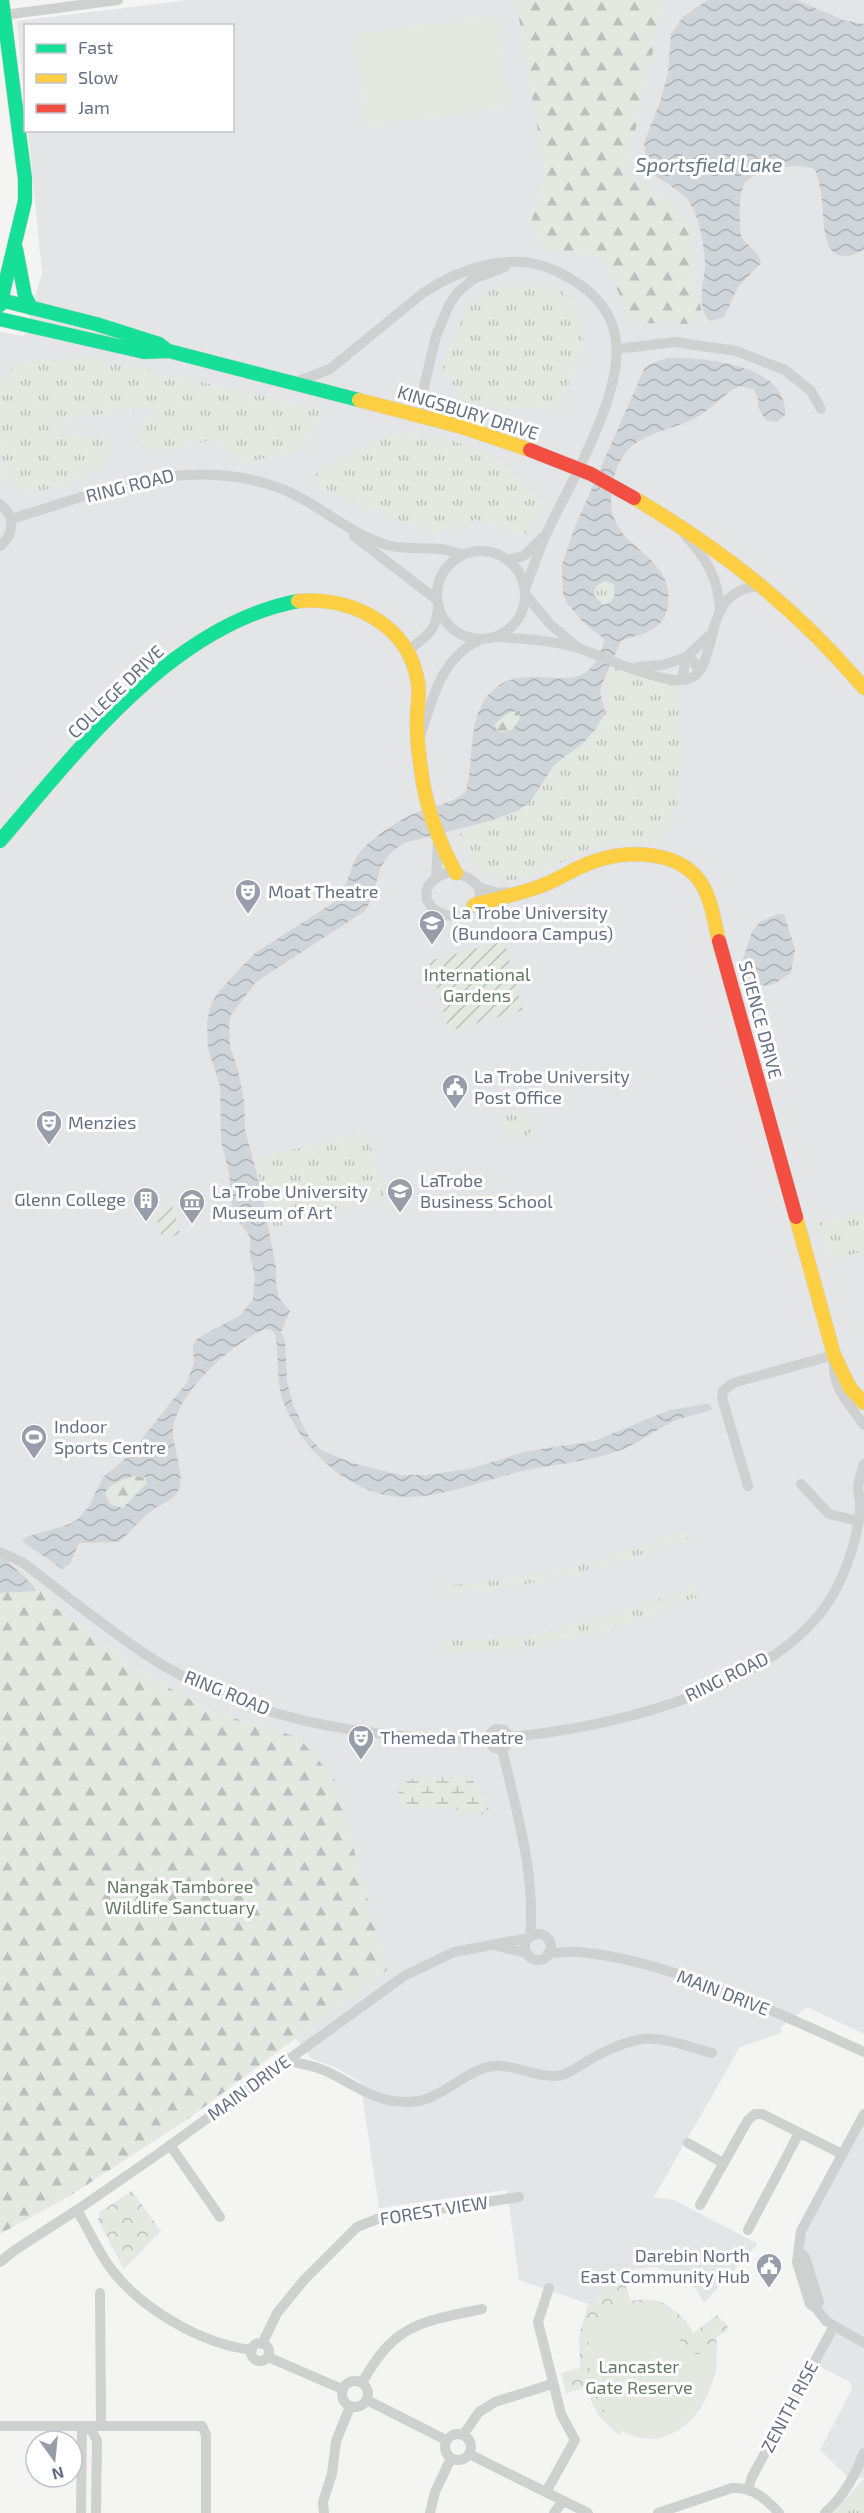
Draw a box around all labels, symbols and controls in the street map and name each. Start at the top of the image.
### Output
legend [24,24,234,132]
text: Fast [78,36,113,58]
text: Slow [78,66,119,88]
text: Jam [78,96,110,118]
water label: Sportsfield Lake [636,152,783,176]
street label: KINGSBURY DRIVE [395,380,541,444]
street label: RING ROAD [83,463,176,507]
street label: COLLEGE DRIVE [63,640,168,743]
theatre icon: Moat Theatre [233,877,263,915]
place label: Moat Theatre [268,880,378,902]
place label: La Trobe University (Bundoora Campus) [452,901,613,944]
school or university icon: La Trobe University (Bundoora Campus) [417,908,447,946]
street label: SCIENCE DRIVE [735,958,787,1081]
park label: International Gardens [424,963,531,1006]
place label: La Trobe University Post Office [474,1065,630,1108]
public building icon: La Trobe University Post Office [440,1072,470,1110]
theatre icon: Menzies [34,1108,64,1146]
place label: Menzies [68,1111,136,1133]
place label: LaTrobe Business School [420,1169,553,1212]
school or university icon: LaTrobe Business School [385,1176,415,1214]
place label: La Trobe University Museum of Art [212,1180,368,1223]
building icon: Glenn College [131,1185,161,1223]
museum icon: La Trobe University Museum of Art [177,1187,207,1225]
place label: Glenn College [14,1188,126,1210]
place label: Indoor Sports Centre [54,1415,166,1458]
sports icon: Indoor Sports Centre [19,1422,49,1460]
street label: RING ROAD [681,1646,772,1706]
street label: RING ROAD [181,1665,273,1719]
theatre icon: Themeda Theatre [346,1723,376,1761]
place label: Themeda Theatre [380,1726,524,1748]
park label: Nangak Tamboree Wildlife Sanctuary [105,1875,256,1918]
street label: MAIN DRIVE [674,1964,773,2020]
street label: MAIN DRIVE [203,2050,294,2125]
street label: FOREST VIEW [378,2191,490,2229]
place label: Darebin North East Community Hub [580,2244,750,2287]
public building icon: Darebin North East Community Hub [754,2251,784,2289]
park label: Lancaster Gate Reserve [585,2355,693,2398]
street label: ZENITH RISE [756,2357,822,2456]
north arrow [24,2429,84,2489]
text: N [50,2463,66,2485]

